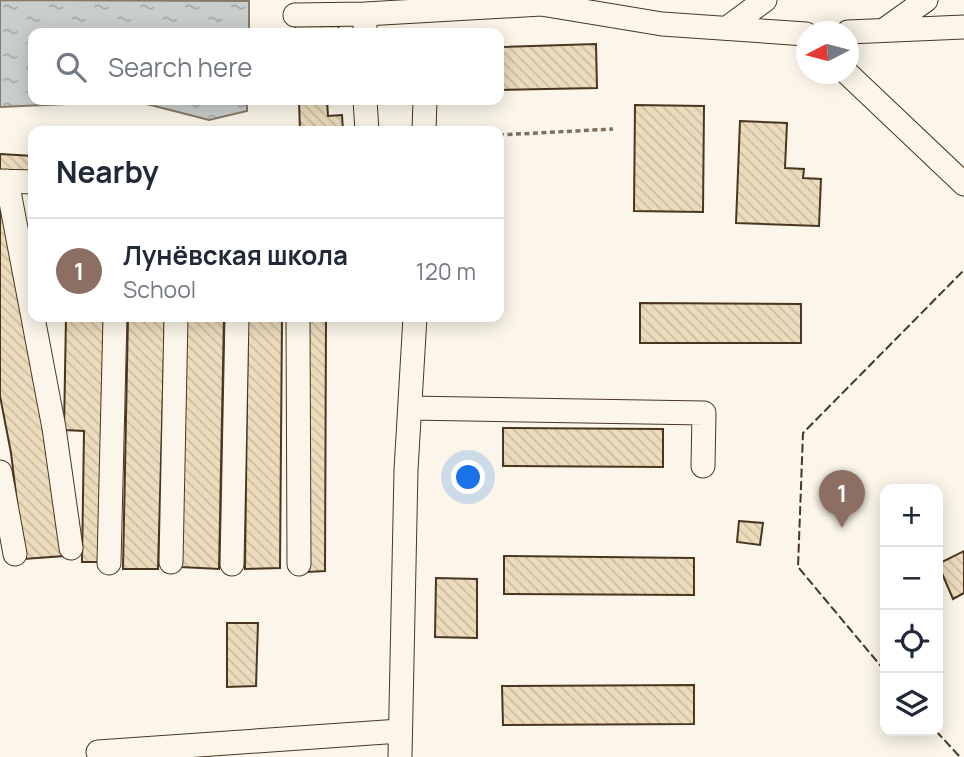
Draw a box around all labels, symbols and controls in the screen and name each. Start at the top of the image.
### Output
north arrow [796,21,859,84]
search box [28,28,504,105]
icon: search [52,48,90,86]
text: Search here [108,49,253,85]
text: Nearby [56,151,159,192]
text: Лунёвская школа [123,237,348,273]
text: 1 [74,255,84,287]
text: 120 m [416,255,476,287]
text: School [123,273,196,305]
your location [451,460,485,494]
pin: 1 [819,470,865,528]
map controls [880,484,943,736]
button: + [880,484,943,547]
button: − [880,547,943,610]
button: locate [880,610,943,673]
button: layers [880,673,943,736]

